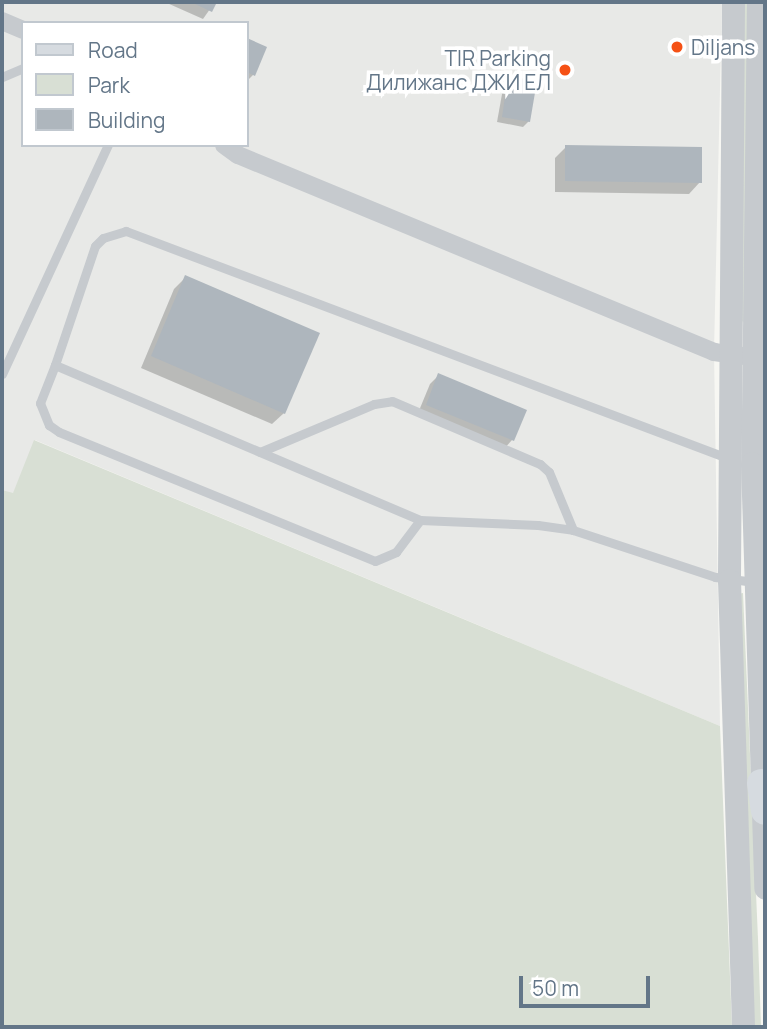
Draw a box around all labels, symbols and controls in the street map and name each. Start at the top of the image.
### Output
legend [21,21,248,147]
place label: Diljans [691,34,755,60]
text: Road [88,36,138,64]
marker: Diljans [669,39,685,55]
place label: TIR Parking Дилижанс ДЖИ ЕЛ [366,45,551,95]
marker: TIR Parking Дилижанс ДЖИ ЕЛ [557,62,573,78]
text: Park [88,71,130,99]
text: Building [88,106,165,134]
scale bar [522,962,653,1006]
text: 50 m [532,974,579,1002]

